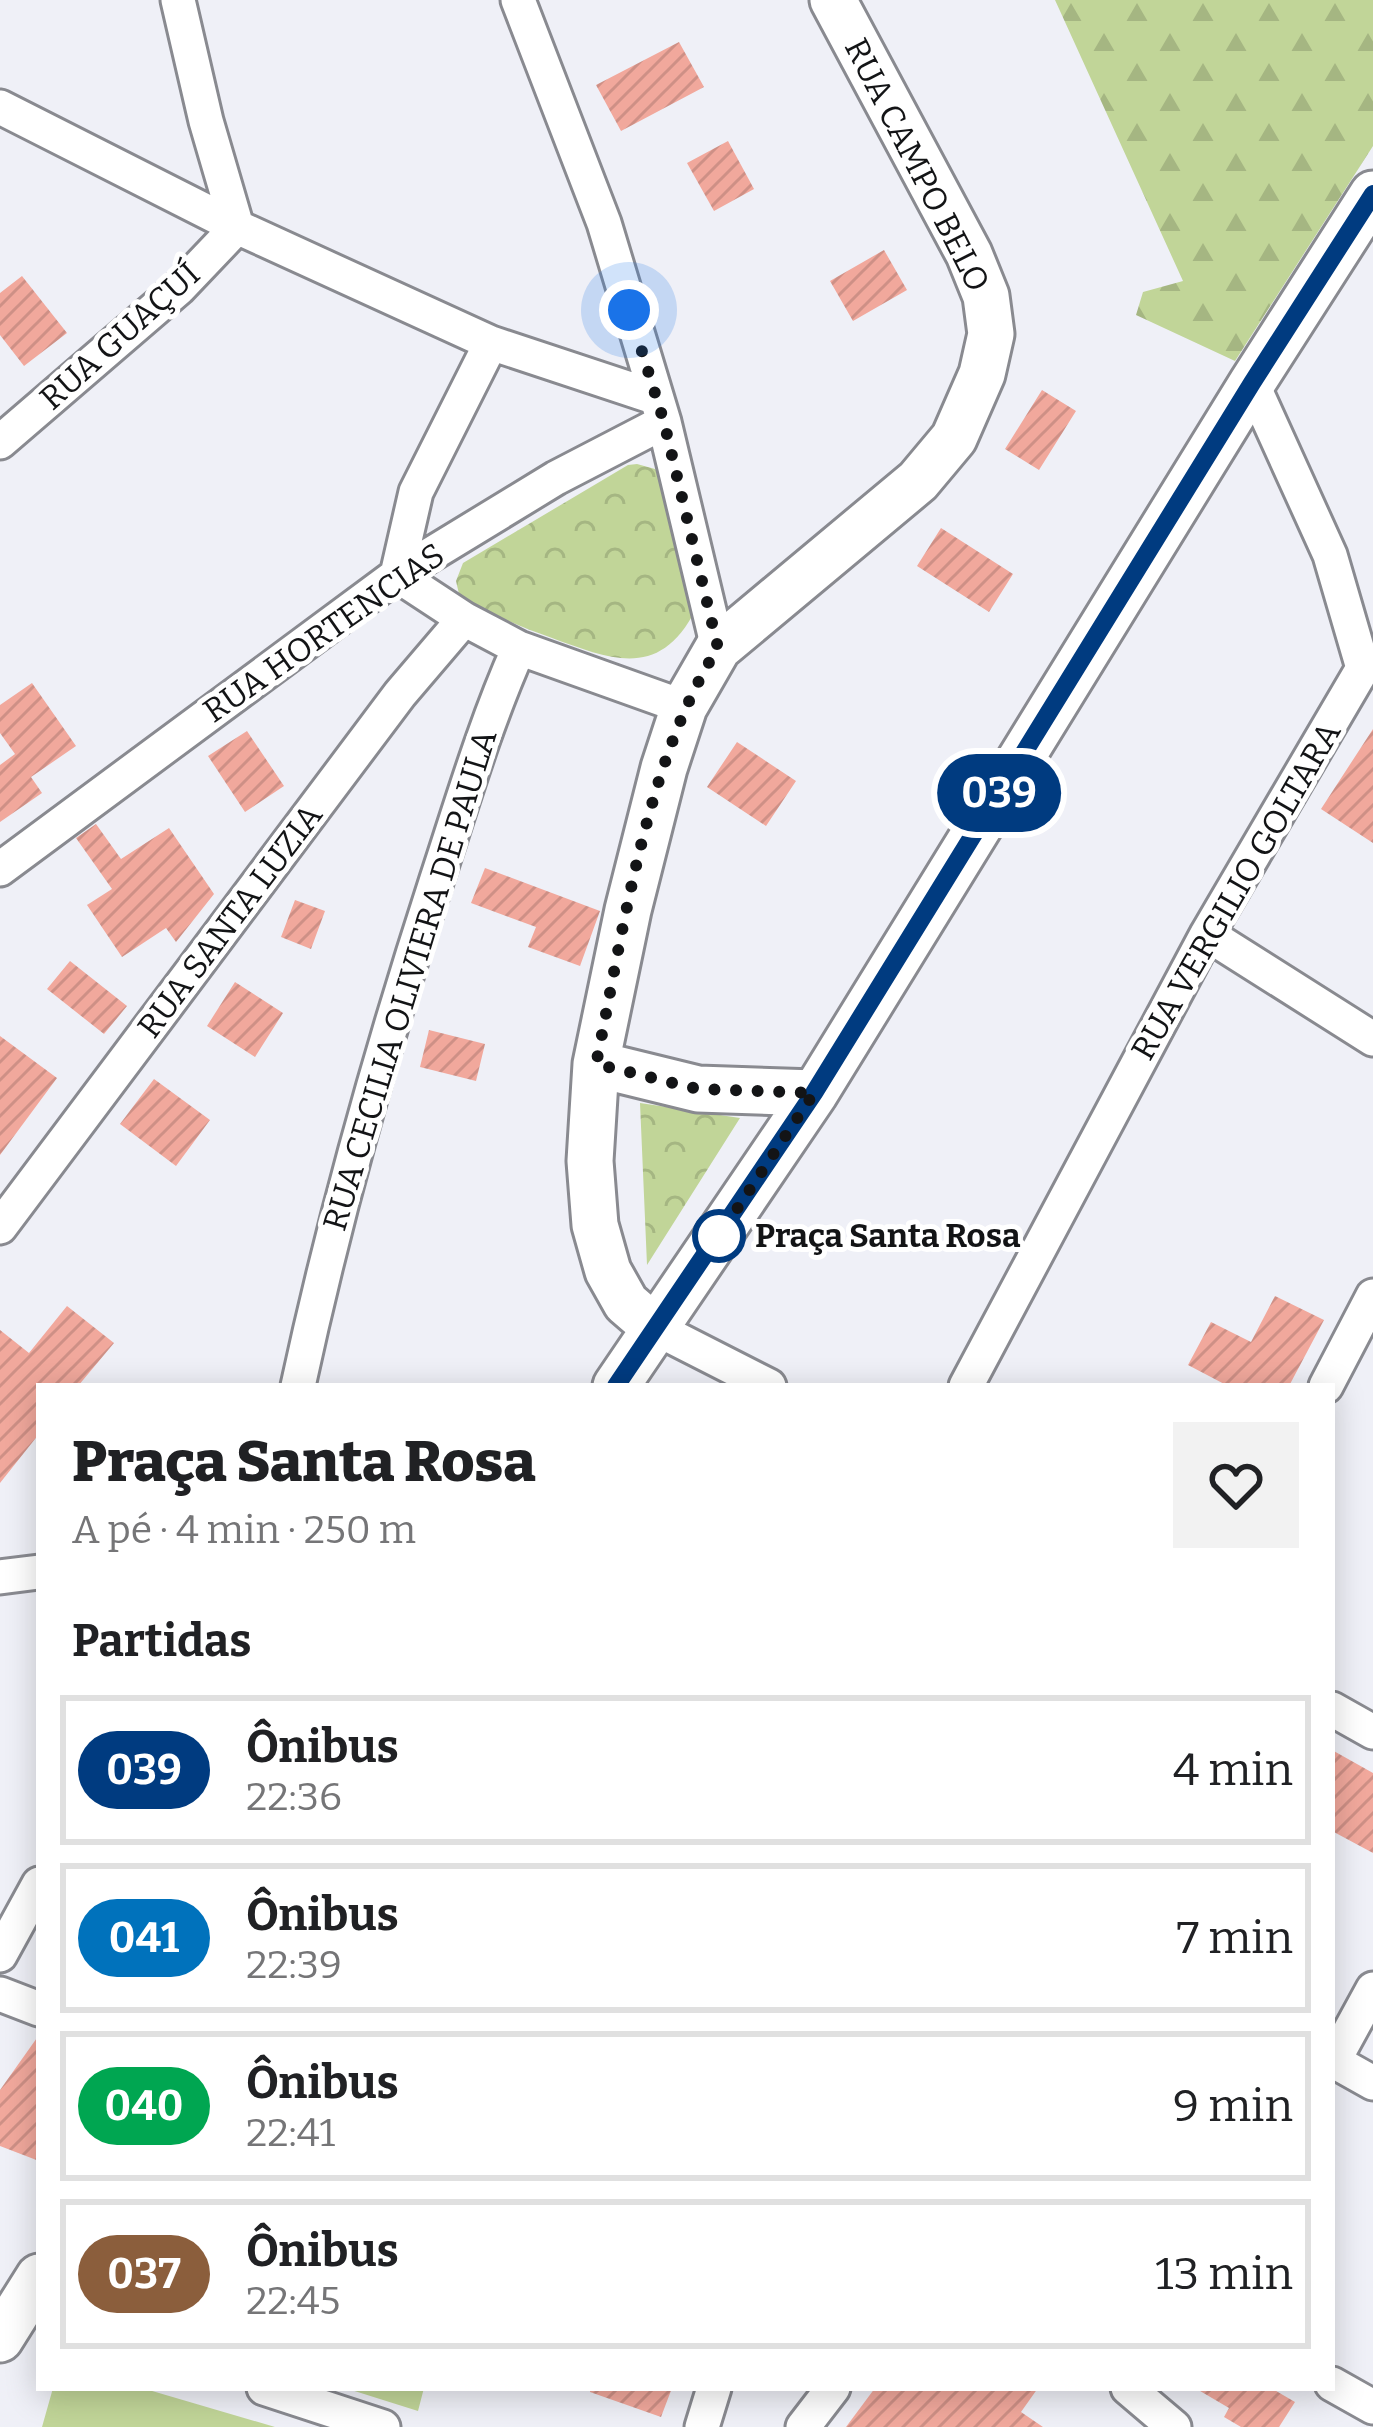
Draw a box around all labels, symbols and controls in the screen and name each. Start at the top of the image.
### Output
street label: RUA CAMPO BELO [836,32,998,298]
street label: RUA GUAÇUÍ [32,254,208,418]
your location [599,280,659,340]
street label: RUA HORTENCIAS [196,535,452,731]
street label: RUA VERGILIO GOLTARA [1123,714,1350,1067]
street label: RUA CECILIA OLIVIERA DE PAULA [315,724,506,1235]
line badge: 039 [930,754,1068,832]
text: 039 [961,768,1037,818]
street label: RUA SANTA LUZIA [129,796,331,1046]
marker: Praça Santa Rosa [694,1211,744,1261]
place label: Praça Santa Rosa [755,1216,1021,1256]
button: heart [1173,1422,1299,1548]
text: Praça Santa Rosa [72,1428,536,1496]
text: A pé · 4 min · 250 m [72,1507,416,1553]
text: Partidas [72,1614,251,1668]
text: Ônibus [246,1720,399,1774]
text: 4 min [1173,1743,1293,1797]
text: 039 [106,1745,182,1795]
text: 22:36 [246,1774,342,1820]
text: Ônibus [246,1888,399,1942]
text: 7 min [1177,1911,1293,1965]
text: 041 [109,1913,179,1963]
text: 22:39 [246,1942,342,1988]
text: Ônibus [246,2056,399,2110]
text: 9 min [1173,2079,1293,2133]
text: 040 [105,2081,183,2131]
text: 22:41 [246,2110,335,2156]
text: Ônibus [246,2224,399,2278]
text: 13 min [1155,2247,1293,2301]
text: 037 [107,2249,181,2299]
text: 22:45 [246,2278,340,2324]

